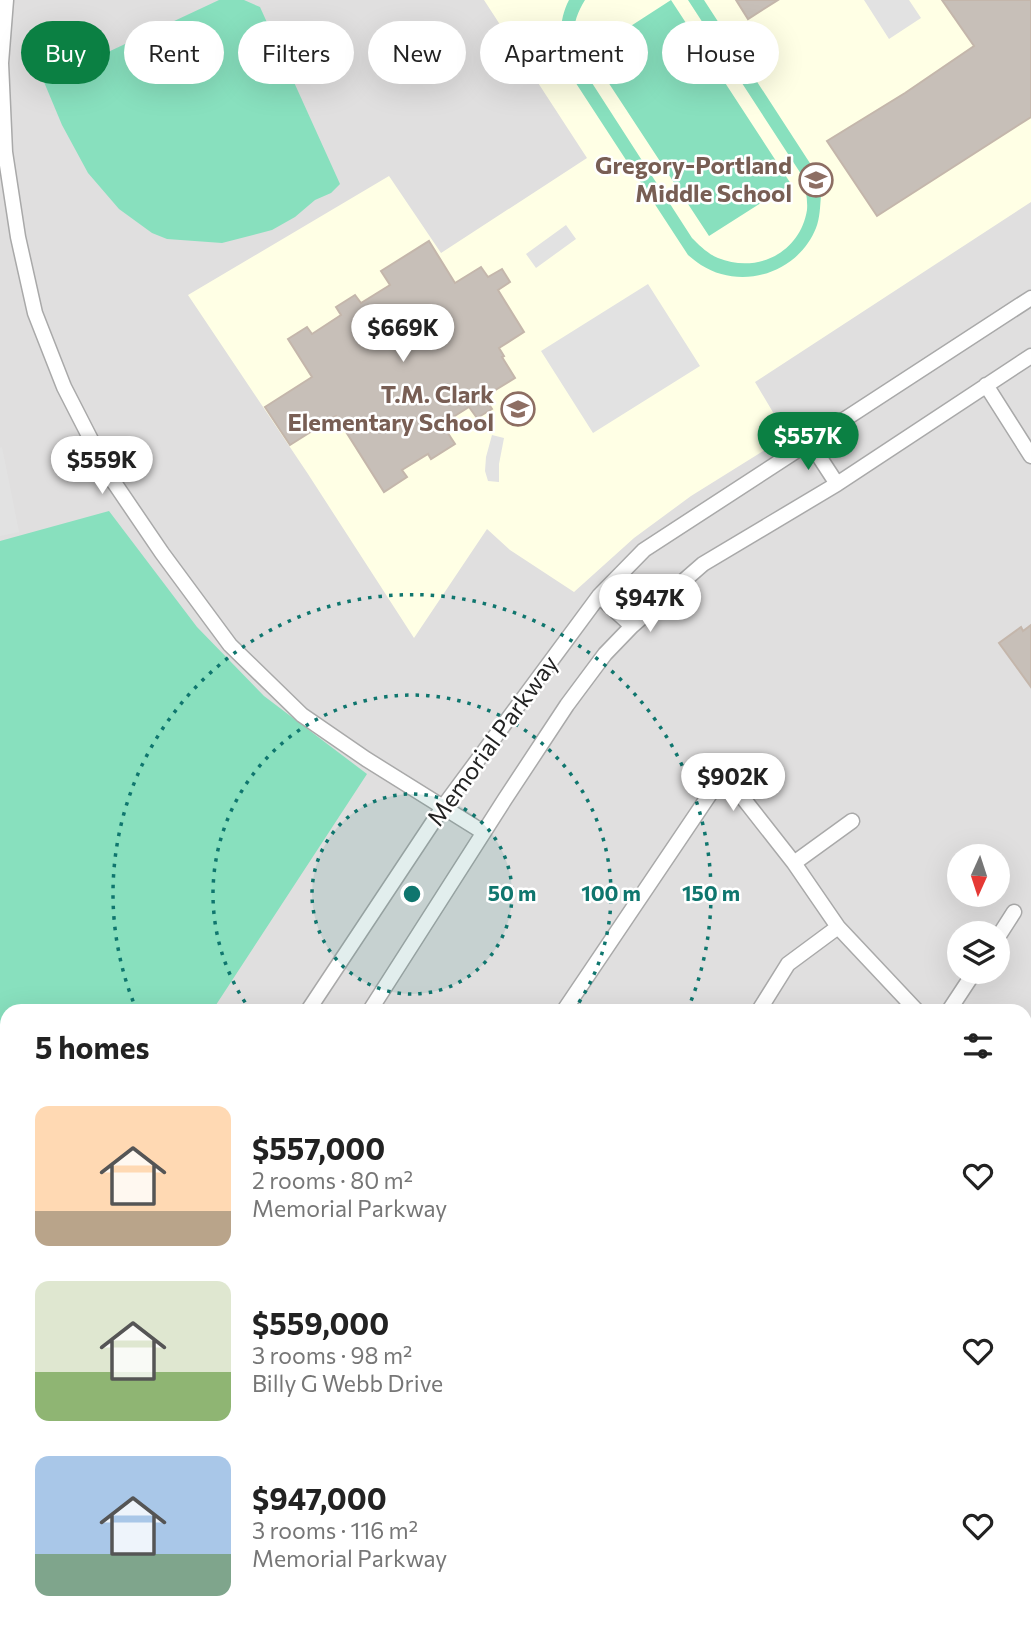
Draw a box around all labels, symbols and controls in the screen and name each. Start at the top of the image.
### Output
chip: Buy [21,21,110,84]
chip: Rent [124,21,224,84]
chip: Filters [238,21,354,84]
chip: New [368,21,466,84]
chip: Apartment [480,21,648,84]
chip: House [662,21,779,84]
place label: Gregory-Portland Middle School [595,150,792,207]
school or university icon: Gregory-Portland Middle School [797,161,835,199]
pin: $669K [354,304,452,364]
text: $669K [367,313,439,341]
place label: T.M. Clark Elementary School [287,379,494,436]
school or university icon: T.M. Clark Elementary School [499,390,537,428]
pin: $557K [759,412,857,472]
text: $557K [774,421,842,449]
pin: $559K [53,436,151,496]
text: $559K [67,445,137,473]
pin: $947K [601,574,699,634]
text: $947K [615,583,685,611]
street label: Memorial Parkway [420,649,563,831]
pin: $902K [684,754,782,813]
text: $902K [697,762,769,790]
north arrow [947,844,1010,906]
map controls [947,844,1010,984]
text: 50 m [488,880,536,905]
text: 100 m [581,880,641,905]
text: 150 m [682,880,740,905]
centre of rings [400,882,424,906]
button: layers [947,921,1010,984]
icon: filters [959,1027,997,1065]
text: 5 homes [35,1028,149,1065]
text: $557,000 [252,1129,385,1166]
icon: home [91,1134,175,1218]
icon: heart [959,1157,997,1195]
text: 2 rooms · 80 m² [252,1166,413,1194]
text: Memorial Parkway [252,1194,447,1222]
text: $559,000 [252,1304,389,1341]
icon: home [91,1309,175,1393]
icon: heart [959,1332,997,1370]
text: 3 rooms · 98 m² [252,1341,412,1369]
text: Billy G Webb Drive [252,1369,443,1397]
text: $947,000 [252,1479,387,1516]
icon: home [91,1484,175,1568]
icon: heart [959,1507,997,1545]
text: 3 rooms · 116 m² [252,1516,418,1544]
text: Memorial Parkway [252,1544,447,1572]

